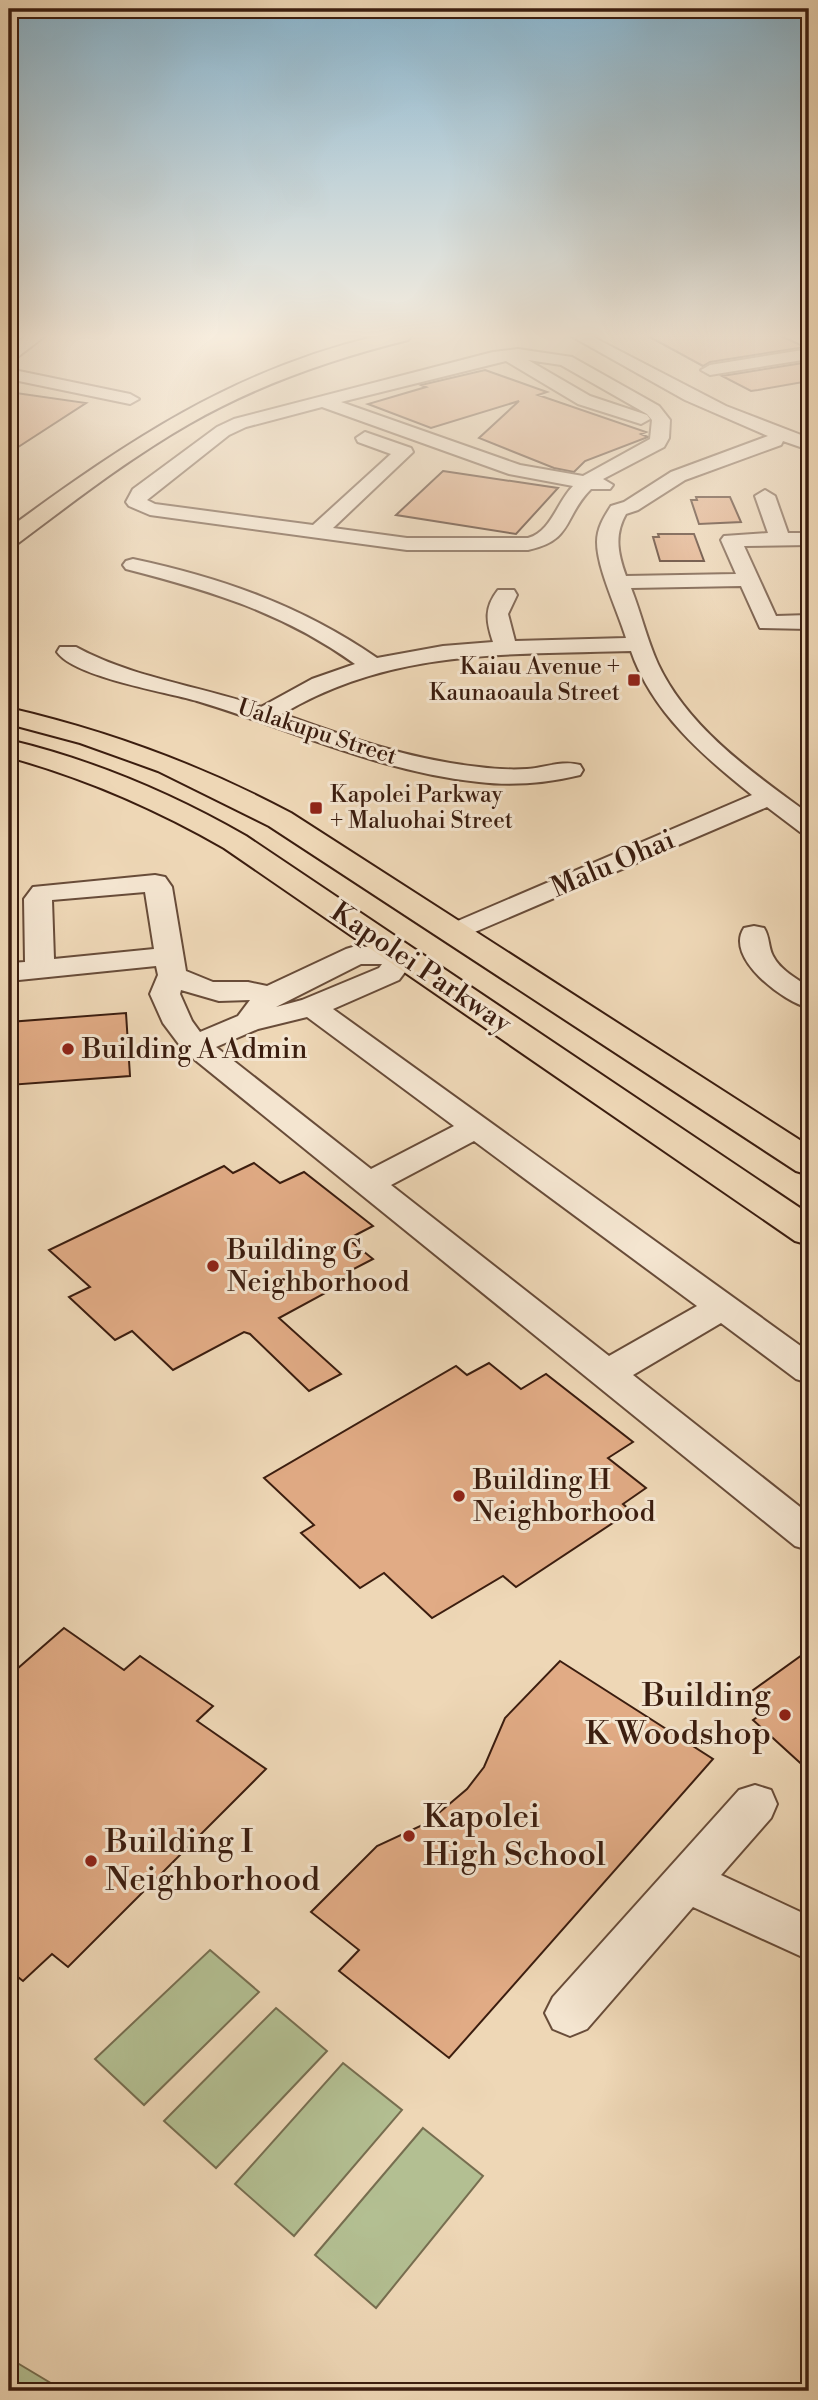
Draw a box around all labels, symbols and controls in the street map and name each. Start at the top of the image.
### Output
place label: Kaiau Avenue + Kaunaoaula Street [429,653,620,707]
marker: Kaiau Avenue + Kaunaoaula Street [626,672,642,688]
street label: Ualakupu Street [234,693,400,771]
place label: Kapolei Parkway + Maluohai Street [330,781,513,835]
marker: Kapolei Parkway + Maluohai Street [308,800,324,816]
street label: Malu Ohai [546,822,680,906]
street label: Kapolei Parkway [324,895,518,1042]
place label: Building A Admin [81,1032,308,1067]
marker: Building A Admin [60,1041,76,1057]
place label: Building G Neighborhood [226,1233,410,1300]
marker: Building G Neighborhood [205,1258,221,1274]
place label: Building H Neighborhood [472,1463,656,1530]
marker: Building H Neighborhood [451,1488,467,1504]
place label: Building K Woodshop [585,1676,771,1755]
marker: Building K Woodshop [777,1707,793,1723]
place label: Kapolei High School [423,1797,606,1876]
place label: Building I Neighborhood [104,1822,320,1901]
marker: Kapolei High School [401,1828,417,1844]
marker: Building I Neighborhood [83,1853,99,1869]

